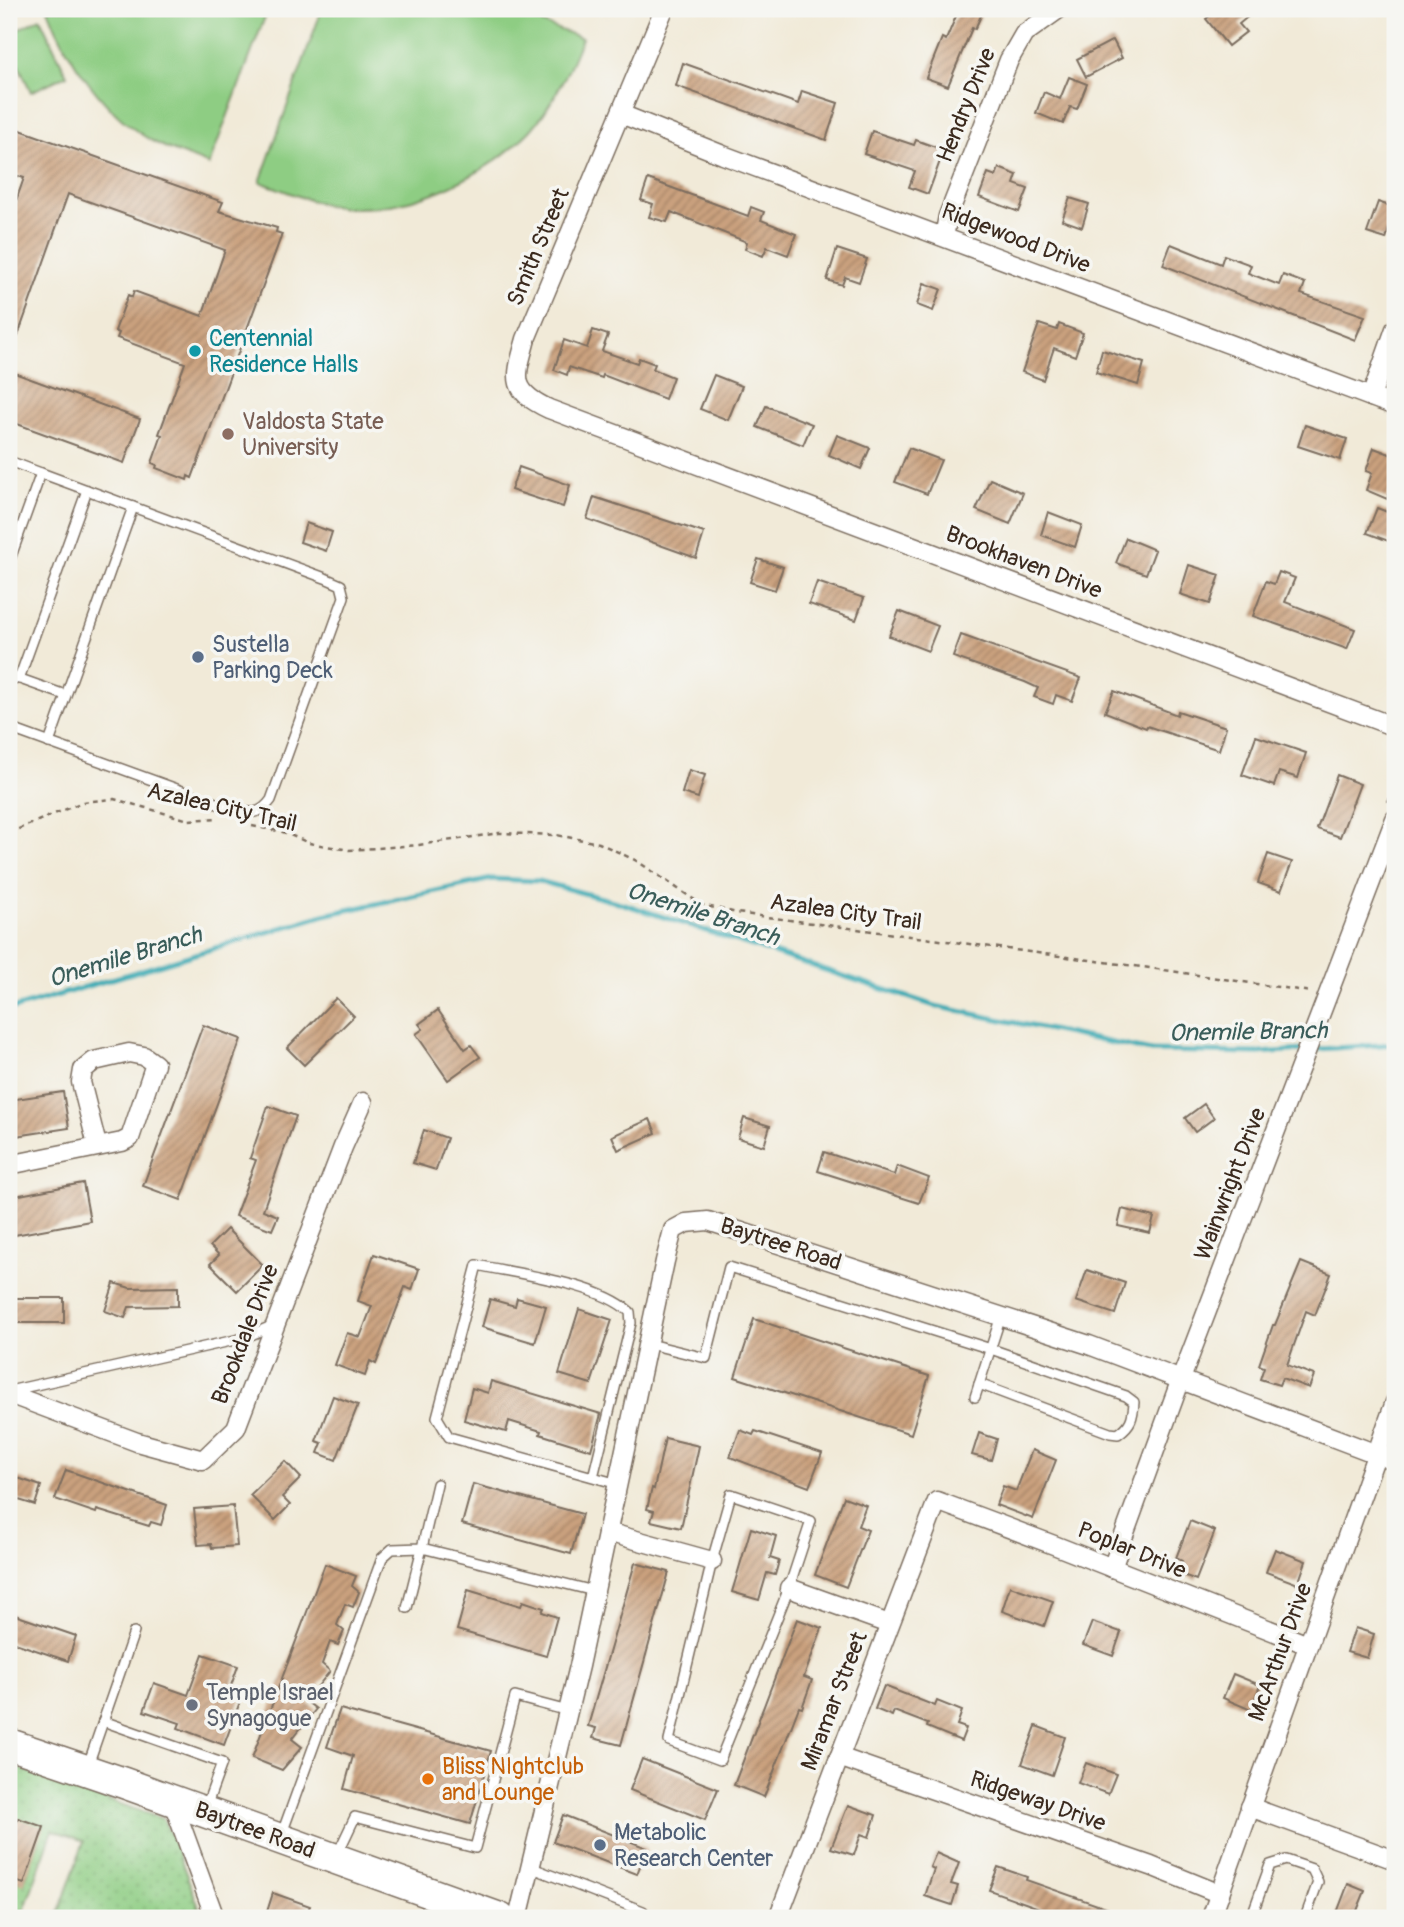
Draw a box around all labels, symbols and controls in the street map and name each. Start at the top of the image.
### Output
street label: Hendry Drive [930,43,1002,166]
street label: Smith Street [500,183,576,310]
street label: Ridgewood Drive [937,196,1095,280]
place label: Centennial Residence Halls [209,324,358,379]
marker: Centennial Residence Halls [187,343,203,359]
place label: Valdosta State University [242,407,384,462]
marker: Valdosta State University [220,426,236,442]
street label: Brookhaven Drive [942,519,1107,605]
place label: Sustella Parking Deck [212,630,333,685]
marker: Sustella Parking Deck [190,649,206,665]
street label: Azalea City Trail [144,776,300,838]
water label: Onemile Branch [623,876,784,953]
street label: Azalea City Trail [768,887,924,937]
water label: Onemile Branch [45,919,207,994]
water label: Onemile Branch [1169,1016,1329,1048]
street label: Wainwright Drive [1188,1103,1273,1264]
street label: Baytree Road [717,1211,845,1277]
street label: Brookdale Drive [205,1259,285,1408]
street label: Poplar Drive [1073,1515,1191,1585]
street label: McArthur Drive [1242,1578,1319,1725]
street label: Miramar Street [794,1627,874,1774]
place label: Temple Israel Synagogue [206,1678,334,1733]
marker: Temple Israel Synagogue [184,1697,200,1713]
place label: Bliss NIghtclub and Lounge [442,1752,584,1807]
street label: Ridgeway Drive [966,1764,1110,1838]
marker: Bliss NIghtclub and Lounge [420,1771,436,1787]
street label: Baytree Road [191,1795,319,1865]
place label: Metabolic Research Center [614,1818,773,1873]
marker: Metabolic Research Center [592,1837,608,1853]

